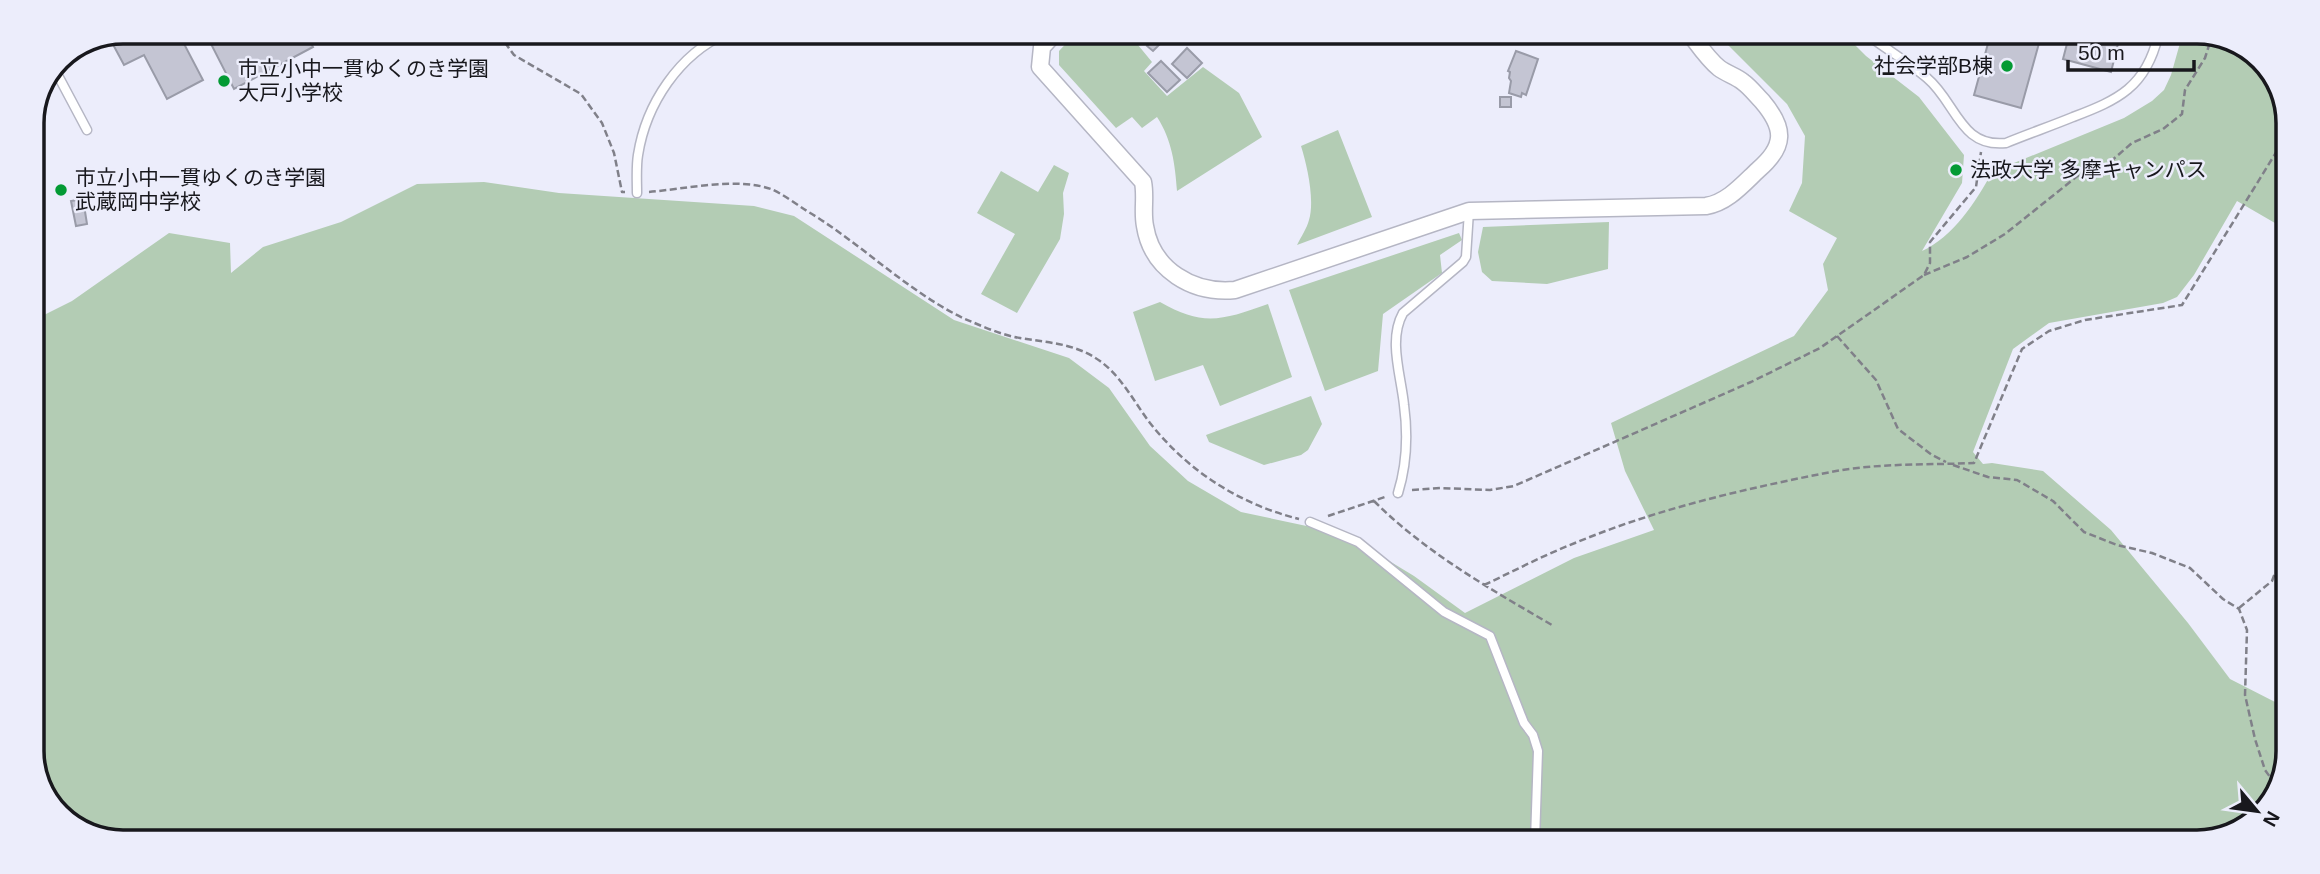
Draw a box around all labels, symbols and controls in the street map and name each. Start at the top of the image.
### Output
scale bar [2068,28,2194,72]
text: 50 m [2078,41,2125,64]
place label: 社会学部B棟 [1874,54,1993,77]
place label: 市立小中一貫ゆくのき学園 大戸小学校 [238,57,489,104]
marker: 社会学部B棟 [1999,58,2015,74]
marker: 市立小中一貫ゆくのき学園 大戸小学校 [216,73,232,89]
place label: 法政大学 多摩キャンパス [1970,158,2207,181]
marker: 法政大学 多摩キャンパス [1948,162,1964,178]
place label: 市立小中一貫ゆくのき学園 武蔵岡中学校 [75,166,326,213]
marker: 市立小中一貫ゆくのき学園 武蔵岡中学校 [53,182,69,198]
north arrow [2222,776,2292,846]
text: N [2259,808,2284,830]

